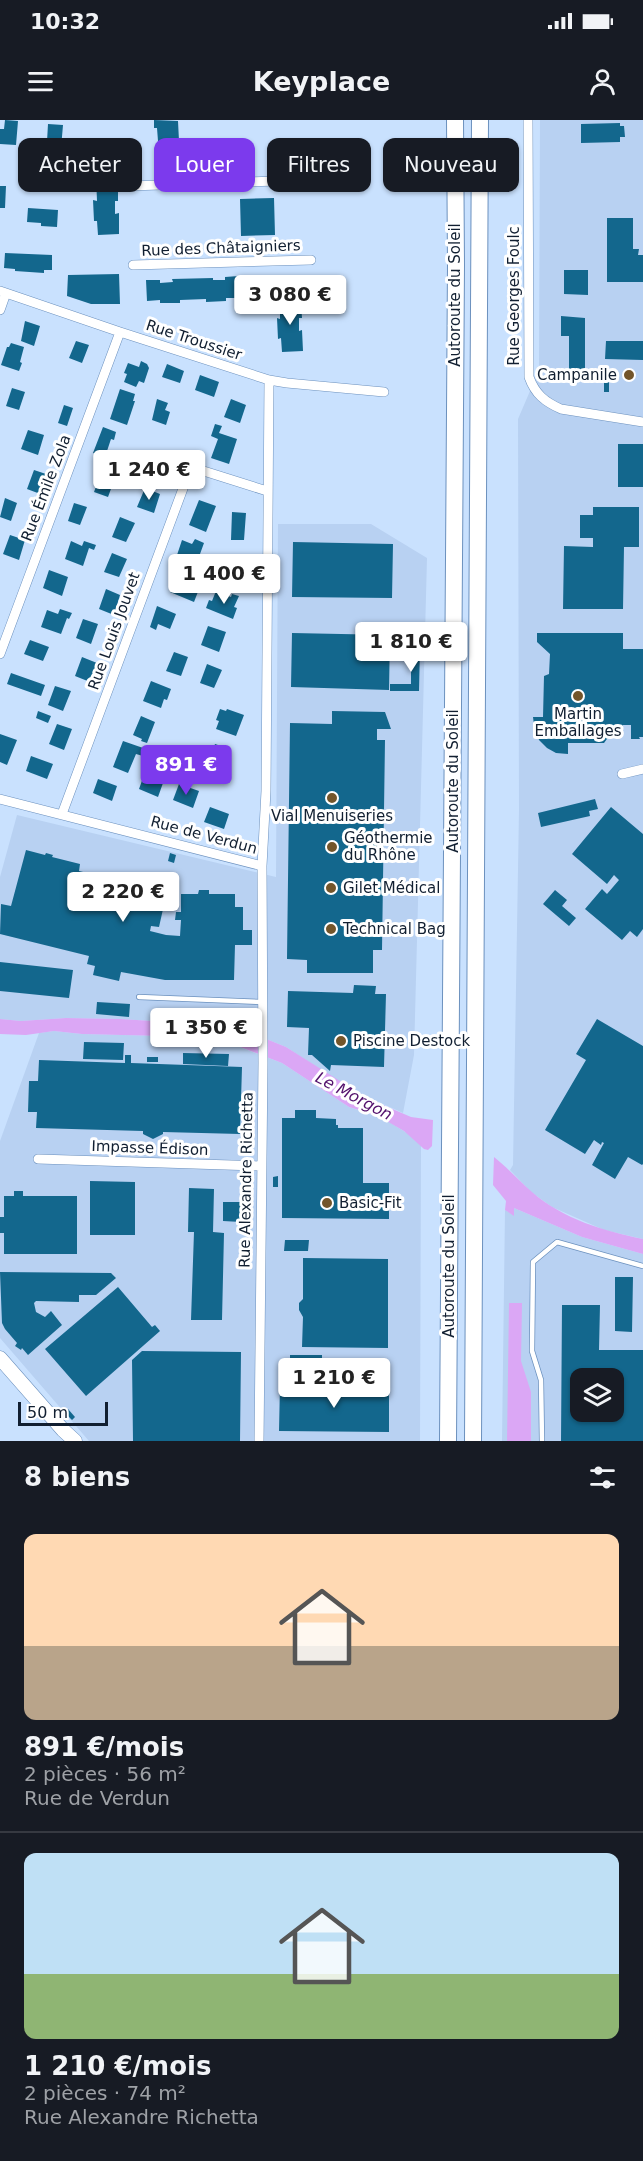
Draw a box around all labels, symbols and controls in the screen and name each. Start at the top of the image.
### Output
text: 10:32 [30,9,100,34]
icon: menu [24,65,57,98]
icon: person [586,65,619,98]
text: Keyplace [253,66,390,97]
chip: Acheter [18,138,142,192]
chip: Louer [154,138,255,192]
chip: Filtres [267,138,371,192]
chip: Nouveau [383,138,519,192]
street label: Autoroute du Soleil [446,223,464,367]
street label: Rue Georges Foulc [505,226,523,366]
street label: Rue des Châtaigniers [141,236,301,260]
pin: 3 080 € [235,275,345,326]
text: 3 080 € [248,282,332,306]
street label: Rue Troussier [144,316,245,364]
place label: Campanile [537,366,617,384]
marker: Campanile [622,368,636,382]
street label: Rue Émile Zola [17,432,75,544]
pin: 1 240 € [94,450,204,501]
text: 1 240 € [107,457,191,481]
pin: 1 400 € [169,554,279,605]
text: 1 400 € [182,561,266,585]
street label: Rue Louis Jouvet [84,570,144,692]
pin: 1 810 € [356,622,466,673]
text: 1 810 € [369,629,453,653]
marker: Martin Emballages [571,689,585,703]
place label: Martin Emballages [535,705,622,740]
street label: Autoroute du Soleil [444,709,462,853]
pin: 891 € [144,745,228,796]
text: 891 € [155,752,217,776]
marker: Vial Menuiseries [325,791,339,805]
place label: Vial Menuiseries [271,807,393,825]
street label: Rue de Verdun [149,812,259,858]
place label: Géothermie du Rhône [344,829,433,864]
marker: Géothermie du Rhône [325,840,339,854]
pin: 2 220 € [68,872,178,923]
text: 2 220 € [81,879,165,903]
place label: Gilet Médical [343,879,440,897]
marker: Gilet Médical [324,881,338,895]
place label: Technical Bag [342,920,446,938]
marker: Technical Bag [324,922,338,936]
pin: 1 350 € [151,1008,261,1059]
text: 1 350 € [164,1015,248,1039]
place label: Piscine Destock [353,1032,471,1050]
marker: Piscine Destock [334,1034,348,1048]
water label: Le Morgon [312,1068,396,1124]
street label: Rue Alexandre Richetta [235,1092,257,1268]
street label: Impasse Édison [91,1136,209,1159]
place label: Basic-Fit [339,1194,402,1212]
street label: Autoroute du Soleil [440,1194,458,1338]
marker: Basic-Fit [320,1196,334,1210]
pin: 1 210 € [279,1358,389,1409]
text: 1 210 € [292,1365,376,1389]
map controls [570,1368,624,1422]
button: layers [570,1368,624,1422]
scale bar [18,1399,108,1426]
text: 50 m [27,1403,68,1422]
icon: filters [586,1461,619,1494]
text: 8 biens [24,1462,130,1492]
icon: home [268,1573,376,1681]
text: 891 €/mois [24,1732,184,1762]
text: 2 pièces · 56 m² [24,1762,186,1786]
text: Rue de Verdun [24,1786,170,1810]
icon: home [268,1892,376,2000]
text: 1 210 €/mois [24,2051,211,2081]
text: 2 pièces · 74 m² [24,2081,186,2105]
text: Rue Alexandre Richetta [24,2105,259,2129]

